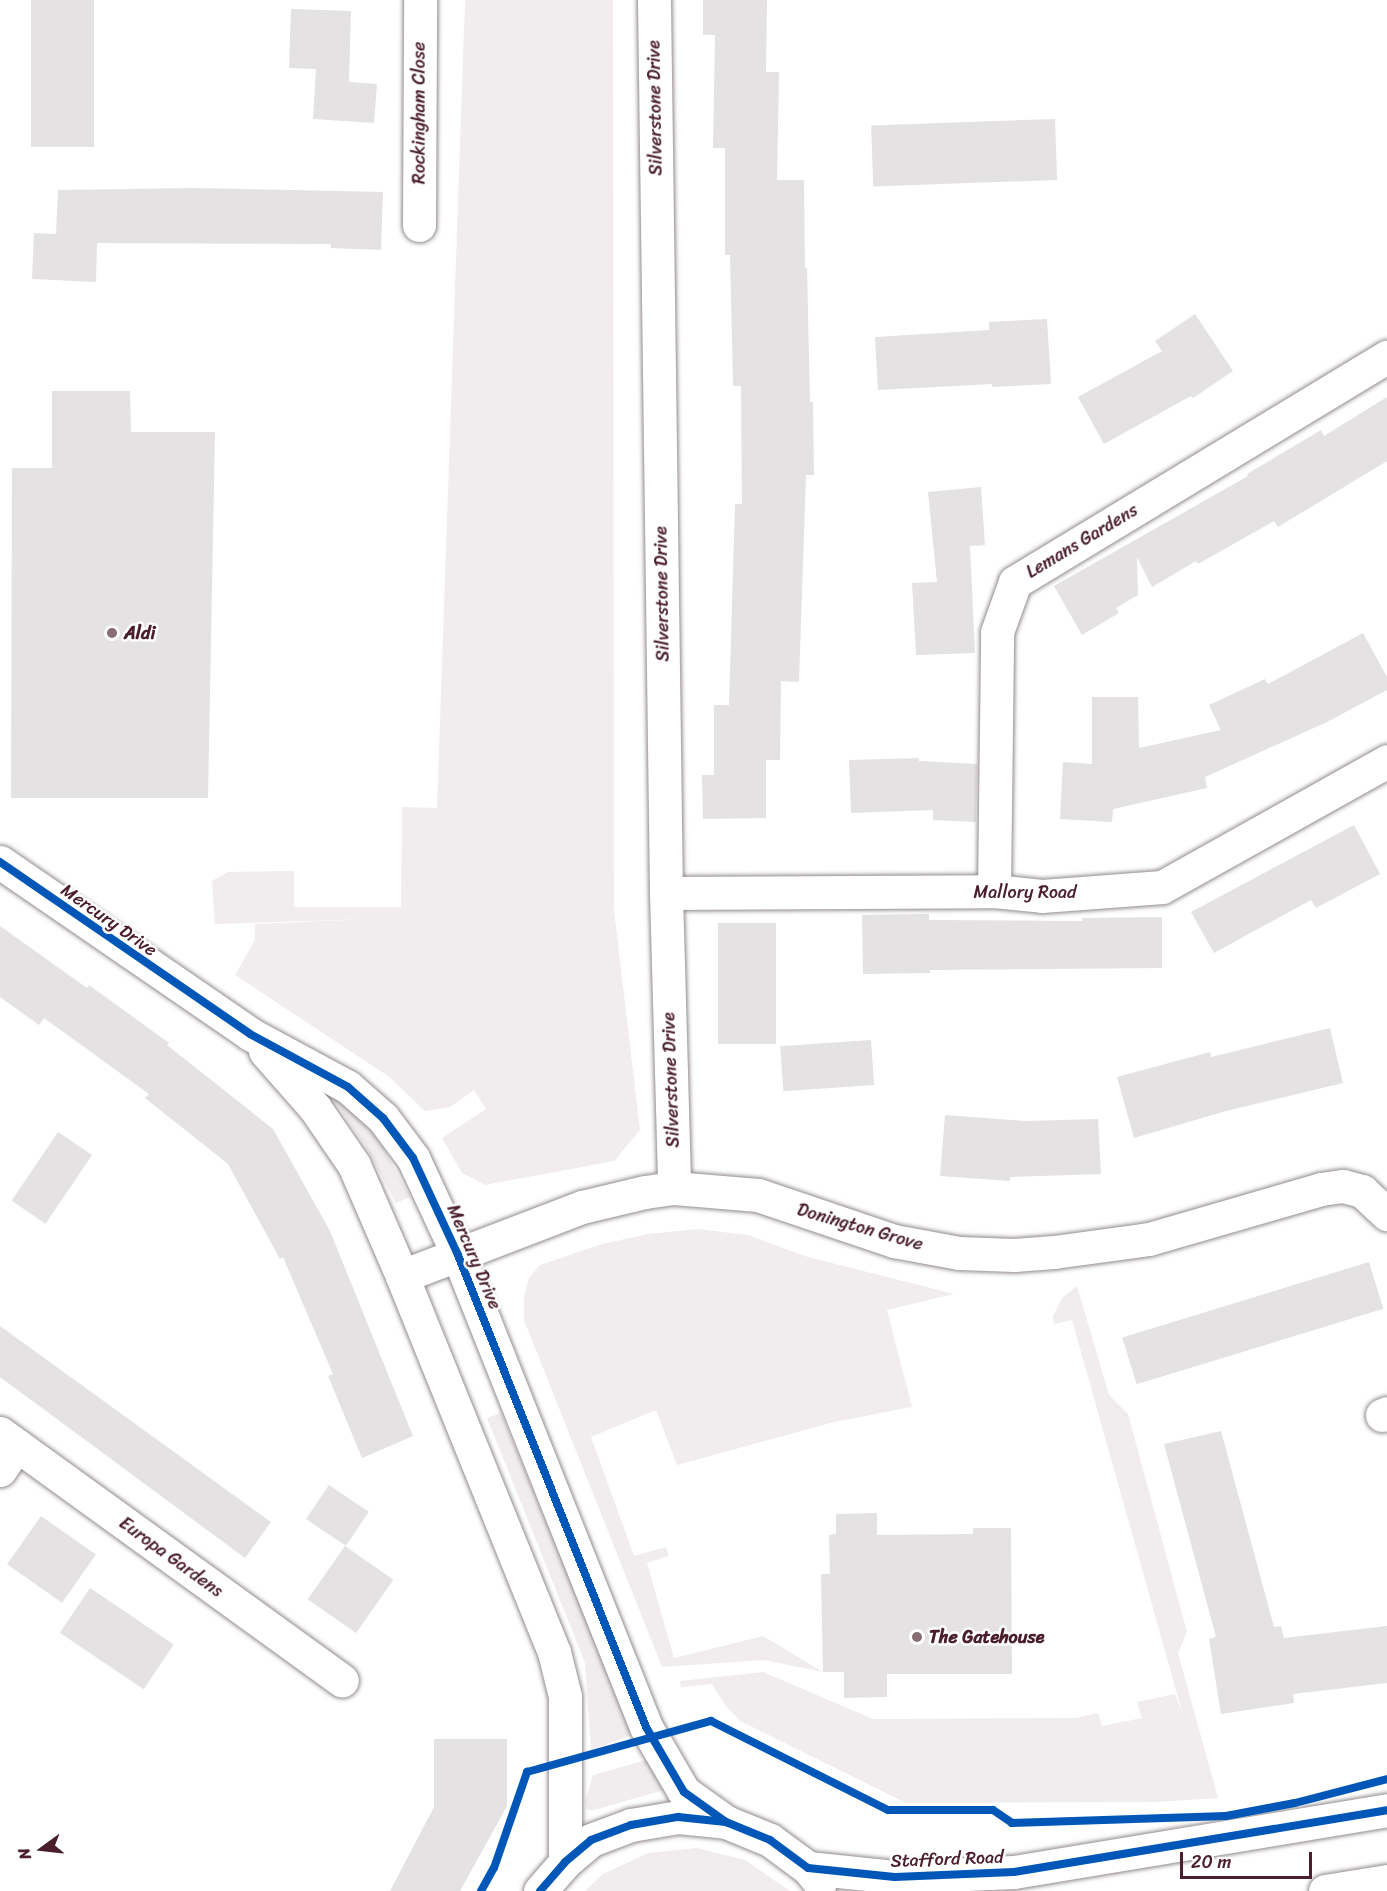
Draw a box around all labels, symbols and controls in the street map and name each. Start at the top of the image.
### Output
street label: Silverstone Drive [643,40,667,176]
street label: Rockingham Close [408,42,430,184]
street label: Lemans Gardens [1022,499,1142,583]
street label: Silverstone Drive [650,526,674,662]
place label: Aldi [124,622,155,644]
marker: Aldi [105,626,119,640]
street label: Mercury Drive [57,879,161,961]
street label: Mallory Road [973,881,1077,903]
street label: Silverstone Drive [658,1012,684,1148]
street label: Donington Grove [795,1199,925,1255]
street label: Mercury Drive [442,1201,506,1313]
street label: Europa Gardens [115,1512,227,1602]
place label: The Gatehouse [929,1626,1044,1648]
marker: The Gatehouse [910,1630,924,1644]
north arrow [12,1819,72,1879]
scale bar [1183,1840,1315,1878]
text: N [9,1845,40,1863]
street label: Stafford Road [890,1846,1004,1872]
text: 20 m [1191,1846,1231,1878]

